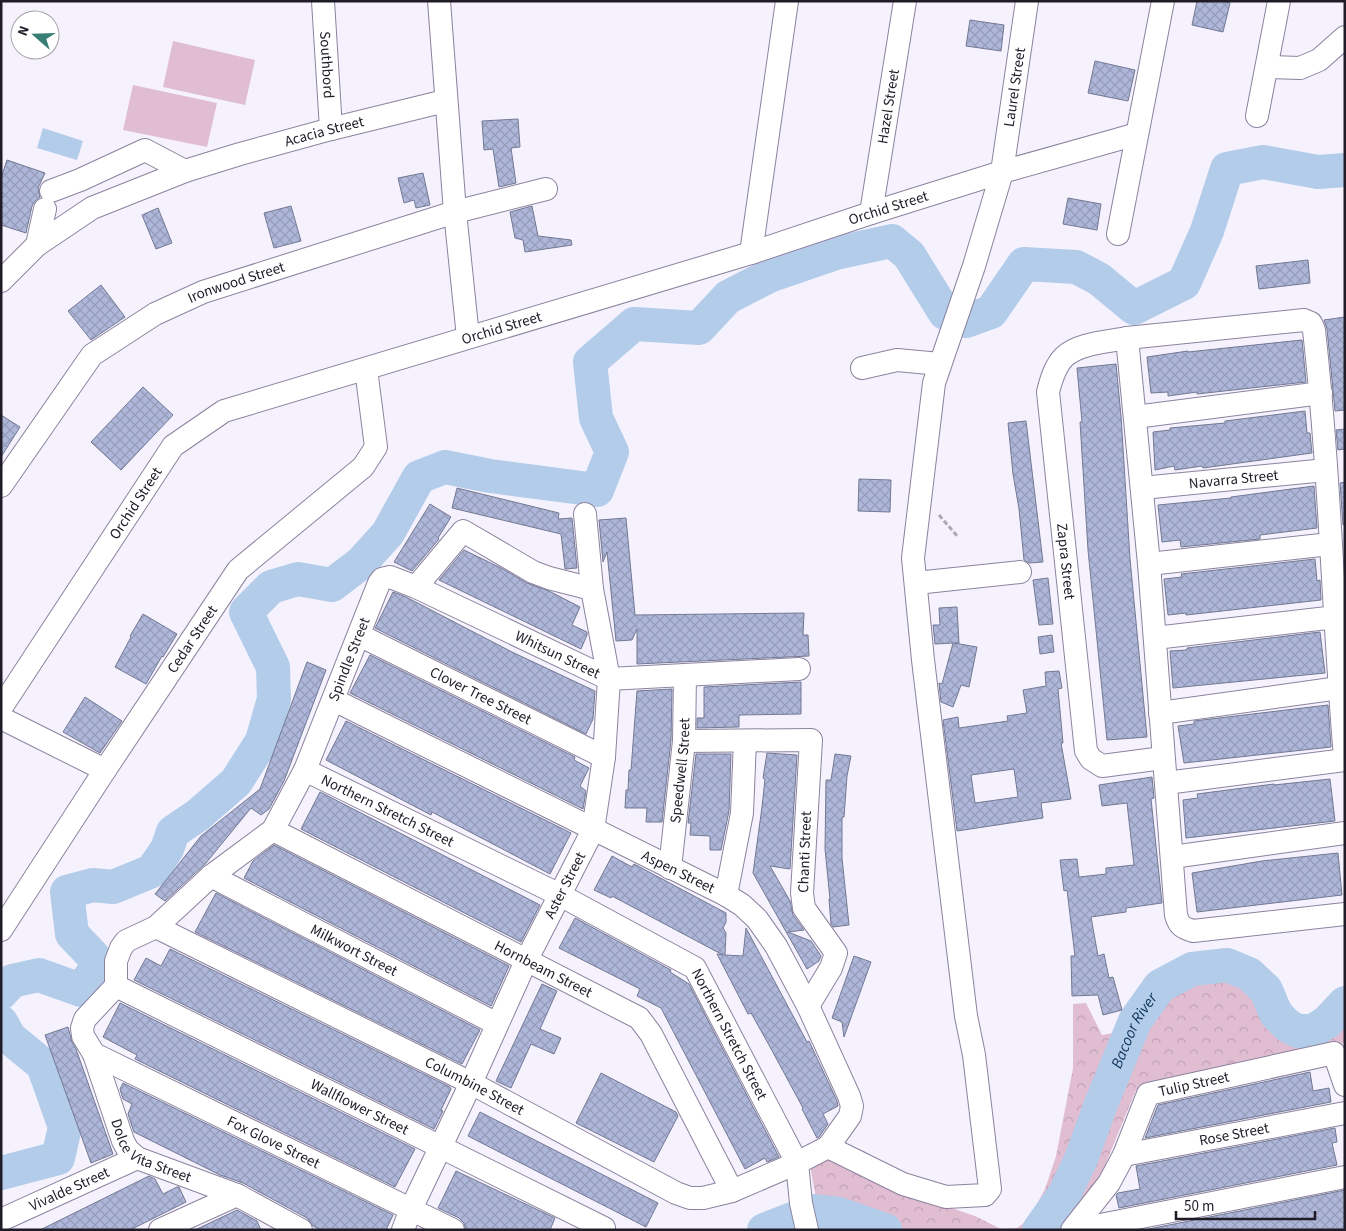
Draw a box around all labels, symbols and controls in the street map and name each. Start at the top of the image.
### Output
north arrow [10,10,60,60]
text: N [13,23,35,39]
street label: Southbord [314,31,340,99]
street label: Laurel Street [998,46,1031,128]
street label: Hazel Street [872,67,904,145]
street label: Acacia Street [282,111,366,152]
street label: Orchid Street [846,185,931,230]
street label: Ironwood Street [184,256,287,308]
street label: Orchid Street [459,306,544,350]
street label: Orchid Street [104,463,167,544]
street label: Navarra Street [1188,464,1279,494]
street label: Zapra Street [1051,522,1080,601]
street label: Cedar Street [162,601,222,677]
street label: Spindle Street [323,614,375,704]
street label: Whitsun Street [512,625,604,684]
street label: Clover Tree Street [426,661,535,730]
street label: Speedwell Street [664,718,695,824]
street label: Northern Stretch Street [318,769,458,852]
street label: Chanti Street [793,811,817,893]
street label: Aspen Street [638,845,718,899]
street label: Aster Street [539,848,591,922]
street label: Milkwort Street [307,919,401,981]
street label: Hornbeam Street [491,935,596,1003]
street label: Northern Stretch Street [686,965,773,1104]
water label: Bacoor River [1106,987,1164,1072]
street label: Columbine Street [421,1051,528,1120]
street label: Tulip Street [1156,1066,1231,1102]
street label: Wallflower Street [307,1074,412,1140]
street label: Fox Glove Street [224,1110,324,1174]
street label: Dolce Vita Street [106,1116,194,1188]
street label: Rose Street [1197,1117,1271,1151]
street label: Vivalde Street [26,1162,113,1216]
scale bar [1176,1188,1315,1220]
text: 50 m [1184,1196,1214,1217]

